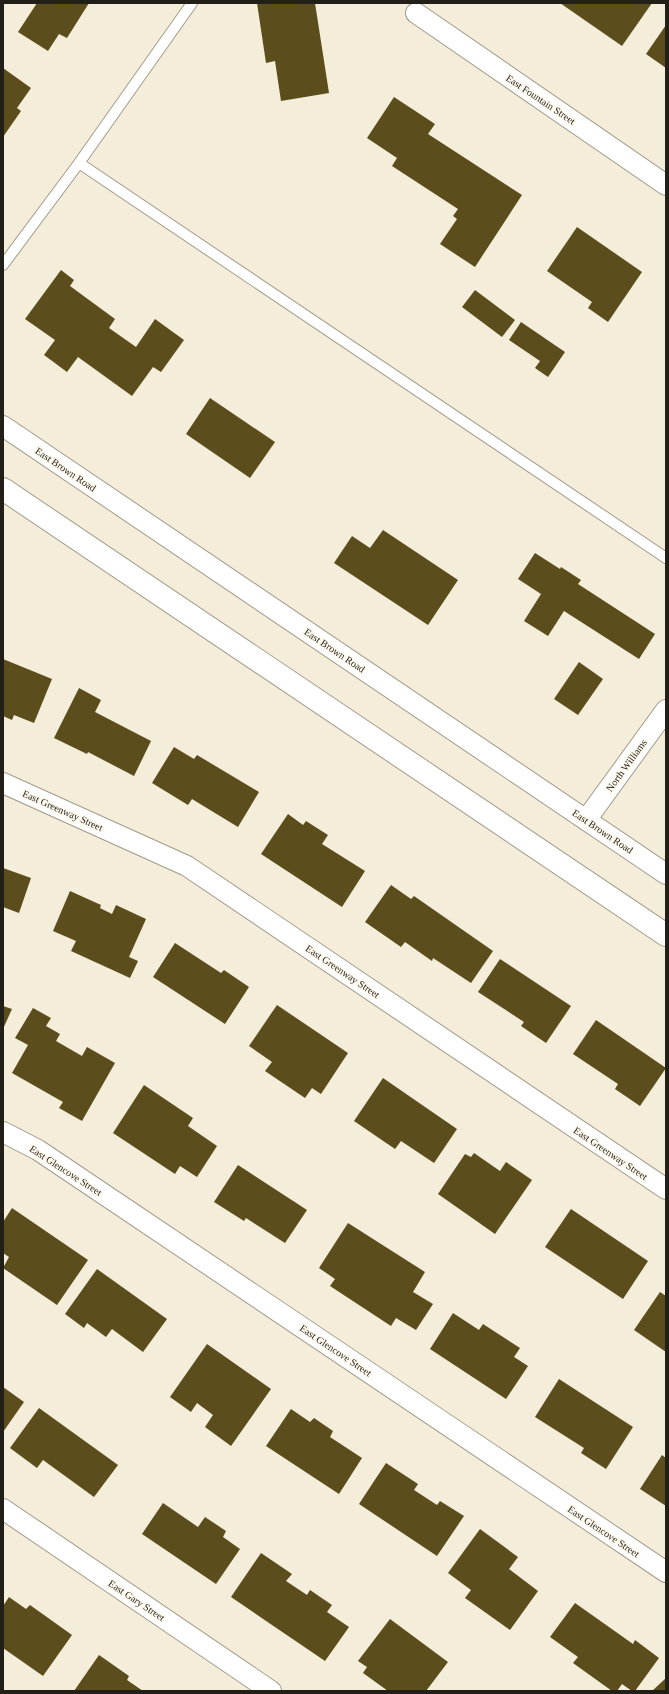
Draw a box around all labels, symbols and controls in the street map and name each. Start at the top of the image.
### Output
street label: East Fountain Street [504,72,578,127]
street label: East Brown Road [33,445,98,494]
street label: East Brown Road [302,626,367,675]
street label: North Williams [604,737,649,794]
street label: East Greenway Street [21,788,105,833]
street label: East Brown Road [570,807,635,856]
street label: East Greenway Street [304,943,382,1000]
street label: East Greenway Street [572,1125,650,1182]
street label: East Glencove Street [28,1143,104,1198]
street label: East Glencove Street [298,1322,374,1379]
street label: East Glencove Street [566,1503,642,1560]
street label: East Gary Street [106,1578,167,1623]

